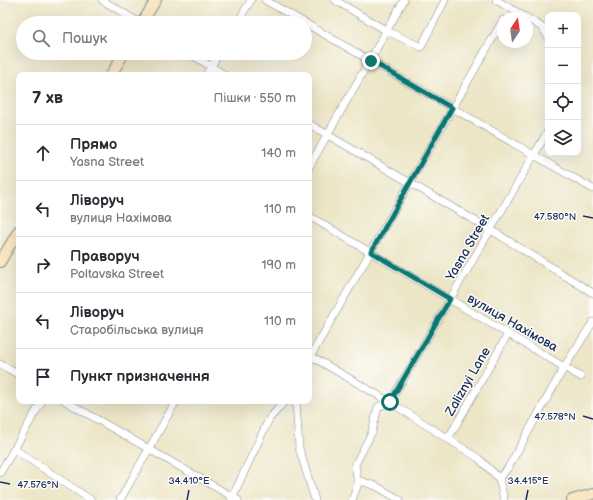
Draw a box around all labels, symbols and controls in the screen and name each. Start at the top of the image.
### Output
north arrow [497,12,533,48]
map controls [545,12,581,156]
button: + [545,12,581,48]
search box [16,16,312,60]
icon: search [30,27,52,49]
text: Пошук [62,29,108,48]
button: − [545,48,581,84]
route end [362,52,380,70]
button: locate [545,84,581,120]
text: 7 хв [32,88,63,108]
text: Пішки · 550 m [214,90,296,106]
button: layers [545,120,581,156]
text: Прямо [70,135,117,154]
icon: ahead [32,142,54,164]
text: 140 m [261,145,296,161]
text: Yasna Street [70,154,144,170]
text: Ліворуч [70,191,124,210]
icon: left [32,198,54,220]
text: 110 m [264,201,296,217]
text: вулиця Нахімова [70,210,172,226]
street label: Yasna Street [442,211,493,284]
text: 47.580°N [534,211,576,223]
text: Праворуч [70,247,140,266]
icon: right [32,254,54,276]
text: 190 m [262,257,296,273]
text: Poltavska Street [70,266,164,282]
street label: вулиця Нахімова [464,290,561,355]
text: Ліворуч [70,303,124,322]
icon: left [32,310,54,332]
text: 110 m [264,313,296,329]
text: Старобільська вулиця [70,322,204,338]
street label: Zaliznyi Lane [441,344,494,420]
icon: arrive [32,366,54,388]
text: Пункт призначення [70,367,210,386]
route start [381,393,399,411]
text: 47.578°N [534,411,576,423]
text: 34.410°E [168,475,210,487]
text: 34.415°E [508,475,549,487]
text: 47.576°N [17,479,59,491]

